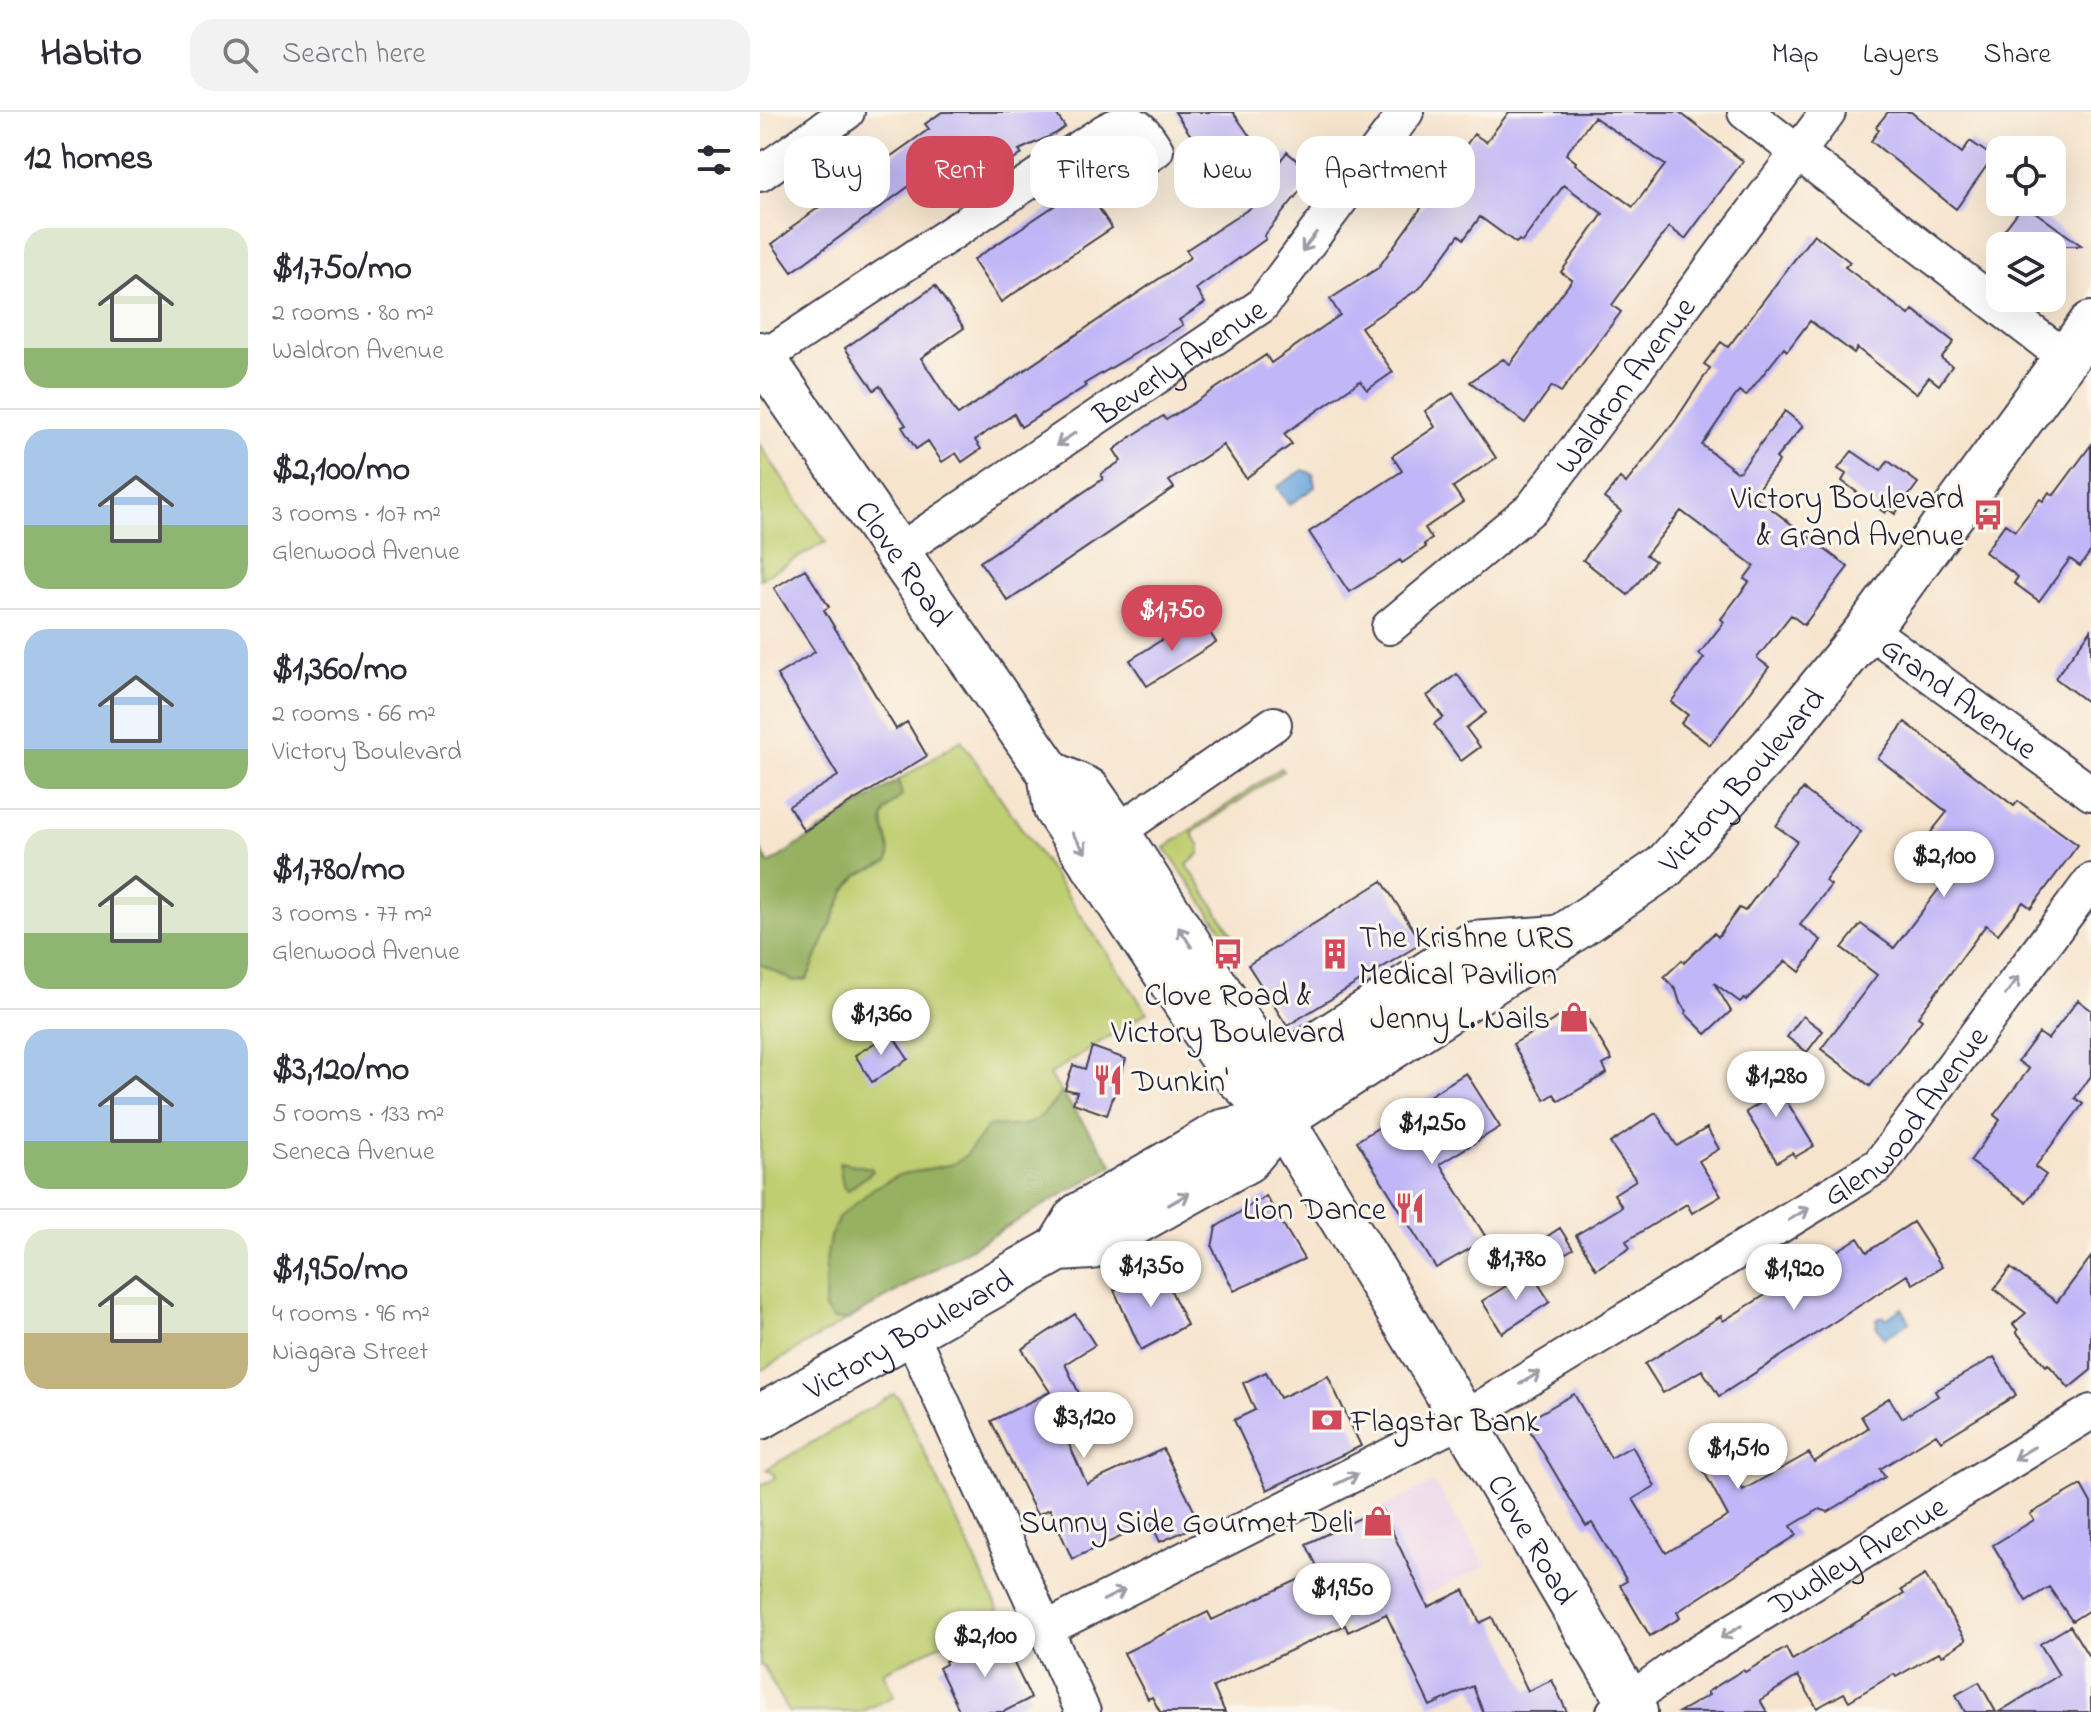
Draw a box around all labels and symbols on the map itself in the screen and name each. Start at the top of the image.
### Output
one-way arrow [1301,231,1318,252]
street label: Beverly Avenue [1084,288,1278,440]
street label: Waldron Avenue [1545,288,1710,486]
one-way arrow [1055,431,1078,447]
place label: Victory Boulevard & Grand Avenue [1730,477,1965,561]
street label: Clove Road [841,492,962,638]
bus stop icon: Victory Boulevard & Grand Avenue [1971,498,2005,532]
pin: $1,750 [1107,585,1237,653]
street label: Grand Avenue [1869,626,2047,773]
street label: Victory Boulevard [1648,679,1838,886]
pin: $2,100 [1879,831,2009,899]
one-way arrow [1071,832,1087,854]
place label: The Krishne URS Medical Pavilion [1359,916,1574,1000]
one-way arrow [1177,927,1193,949]
bus stop icon: Clove Road & Victory Boulevard [1211,937,1245,971]
building icon: The Krishne URS Medical Pavilion [1318,937,1352,971]
place label: Clove Road & Victory Boulevard [1110,974,1345,1058]
one-way arrow [2004,976,2020,998]
pin: $1,360 [816,989,946,1057]
place label: Jenny L. Nails [1370,997,1550,1044]
shop icon: Jenny L. Nails [1557,1000,1591,1034]
street label: Glenwood Avenue [1816,1017,2002,1220]
pin: $1,280 [1711,1051,1841,1119]
place label: Dunkin' [1131,1060,1228,1107]
restaurant icon: Dunkin' [1091,1063,1125,1097]
pin: $1,250 [1367,1098,1497,1166]
place label: Lion Dance [1243,1188,1387,1235]
one-way arrow [1167,1191,1190,1207]
restaurant icon: Lion Dance [1393,1191,1427,1225]
one-way arrow [1787,1205,1810,1221]
pin: $1,780 [1451,1234,1581,1302]
pin: $1,350 [1086,1241,1216,1309]
pin: $1,920 [1729,1244,1859,1312]
street label: Victory Boulevard [796,1259,1023,1415]
one-way arrow [1518,1370,1541,1386]
pin: $3,120 [1019,1392,1149,1460]
place label: Flagstar Bank [1350,1400,1541,1447]
bank icon: Flagstar Bank [1310,1403,1344,1437]
pin: $1,510 [1673,1423,1803,1491]
one-way arrow [2014,1444,2036,1461]
street label: Clove Road [1473,1466,1587,1615]
one-way arrow [1334,1471,1358,1486]
street label: Dudley Avenue [1761,1485,1958,1631]
place label: Sunny Side Gourmet Deli [1020,1501,1354,1548]
shop icon: Sunny Side Gourmet Deli [1361,1504,1395,1538]
pin: $1,950 [1277,1563,1407,1631]
one-way arrow [1101,1587,1125,1602]
pin: $2,100 [920,1611,1050,1679]
one-way arrow [1720,1625,1743,1641]

